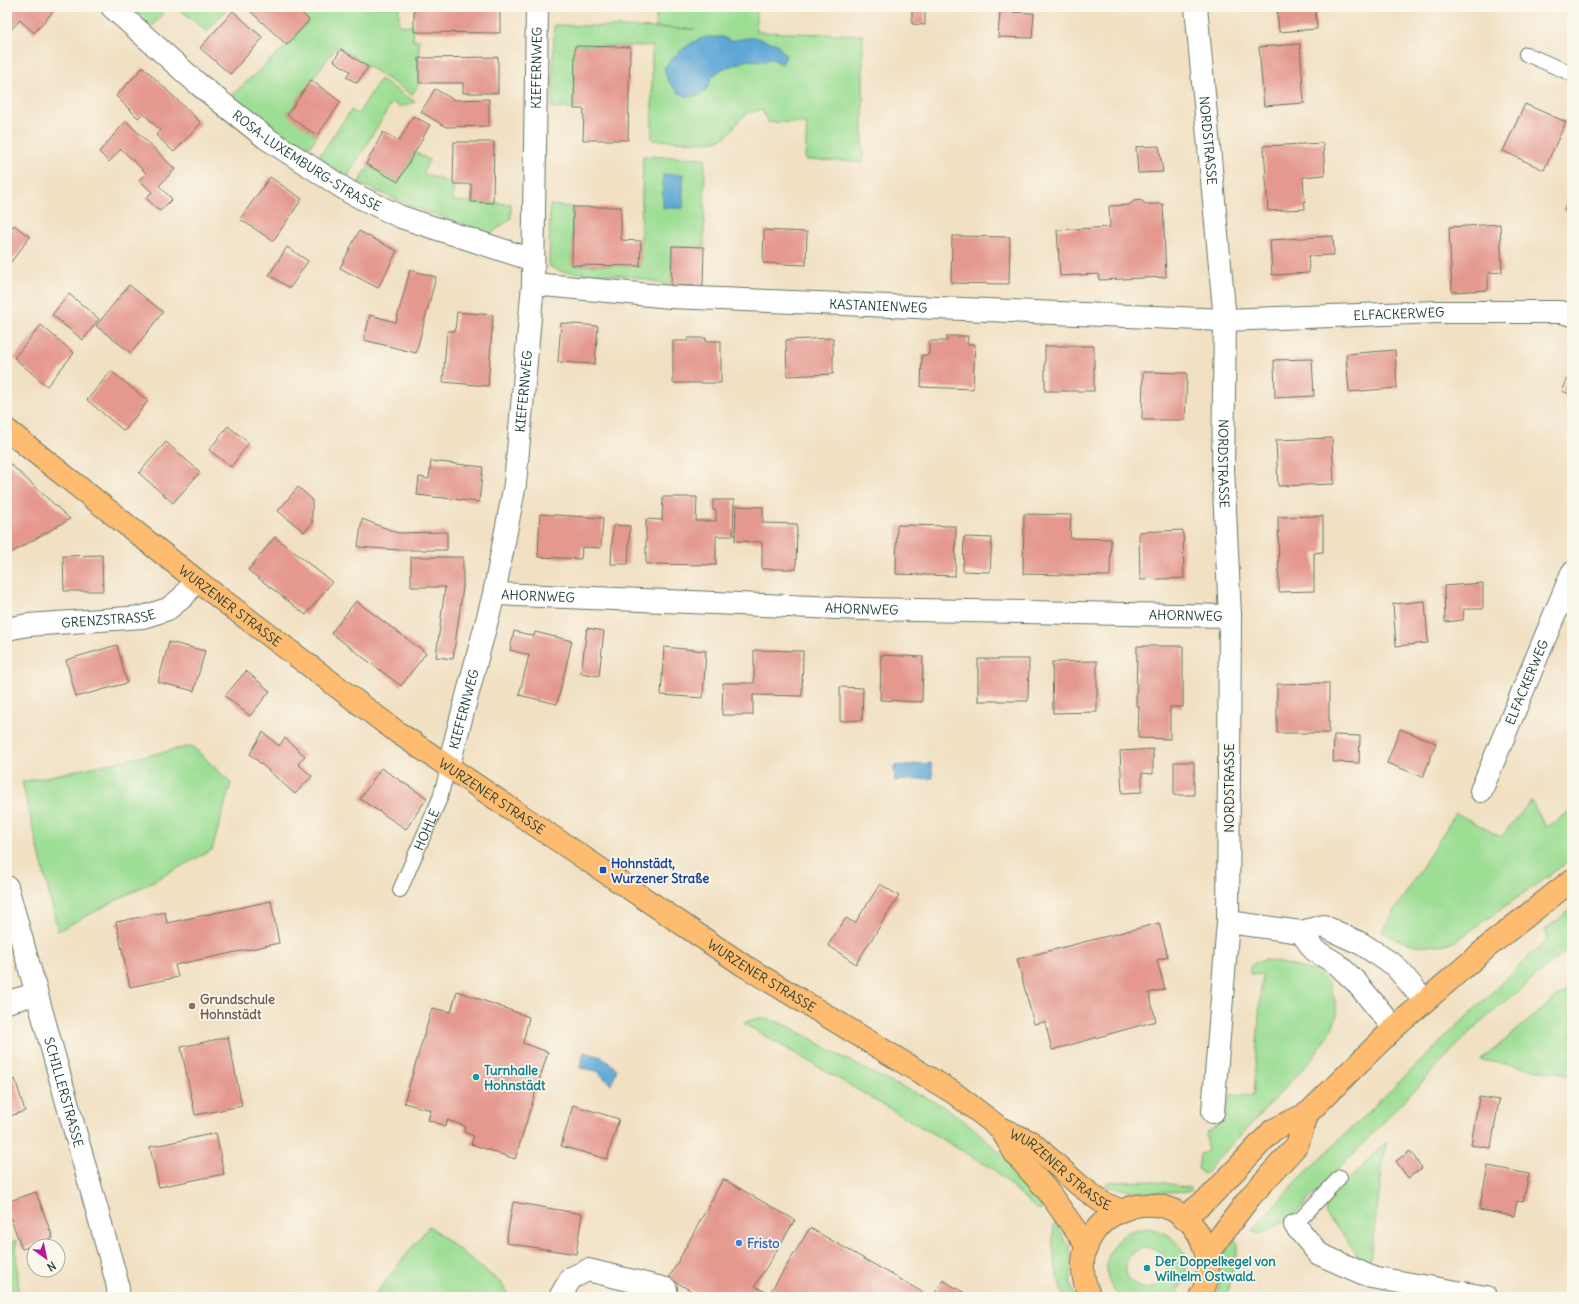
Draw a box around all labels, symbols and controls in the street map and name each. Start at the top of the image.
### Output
street label: KIEFERNWEG [528,27,546,109]
street label: NORDSTRASSE [1195,95,1220,186]
street label: ROSA-LUXEMBURG-STRASSE [229,107,384,215]
street label: KASTANIENWEG [829,296,928,317]
street label: ELFACKERWEG [1353,304,1444,324]
street label: KIEFERNWEG [512,350,536,433]
street label: NORDSTRASSE [1214,419,1233,509]
street label: WURZENER STRASSE [175,561,285,651]
street label: AHORNWEG [501,586,575,606]
street label: AHORNWEG [825,599,899,619]
street label: GRENZSTRASSE [61,605,158,632]
street label: AHORNWEG [1149,606,1223,625]
street label: ELFACKERWEG [1502,637,1552,728]
street label: KIEFERNWEG [445,667,483,751]
street label: NORDSTRASSE [1221,743,1238,833]
street label: WURZENER STRASSE [435,755,549,839]
street label: HOHLE [410,806,443,853]
place label: Hohnstädt, Wurzener Straße [611,855,709,887]
marker: Hohnstädt, Wurzener Straße [598,865,608,875]
street label: WURZENER STRASSE [704,936,819,1016]
place label: Grundschule Hohnstädt [200,991,275,1023]
marker: Grundschule Hohnstädt [187,1001,197,1011]
street label: SCHILLERSTRASSE [40,1035,87,1150]
place label: Turnhalle Hohnstädt [484,1062,546,1094]
marker: Turnhalle Hohnstädt [471,1072,481,1082]
street label: WURZENER STRASSE [1007,1125,1114,1214]
place label: Fristo [747,1235,780,1252]
north arrow [26,1238,66,1278]
marker: Fristo [734,1238,744,1248]
place label: Der Doppelkegel von Wilhelm Ostwald. [1155,1253,1276,1285]
text: N [44,1258,58,1274]
marker: Der Doppelkegel von Wilhelm Ostwald. [1142,1263,1152,1273]

